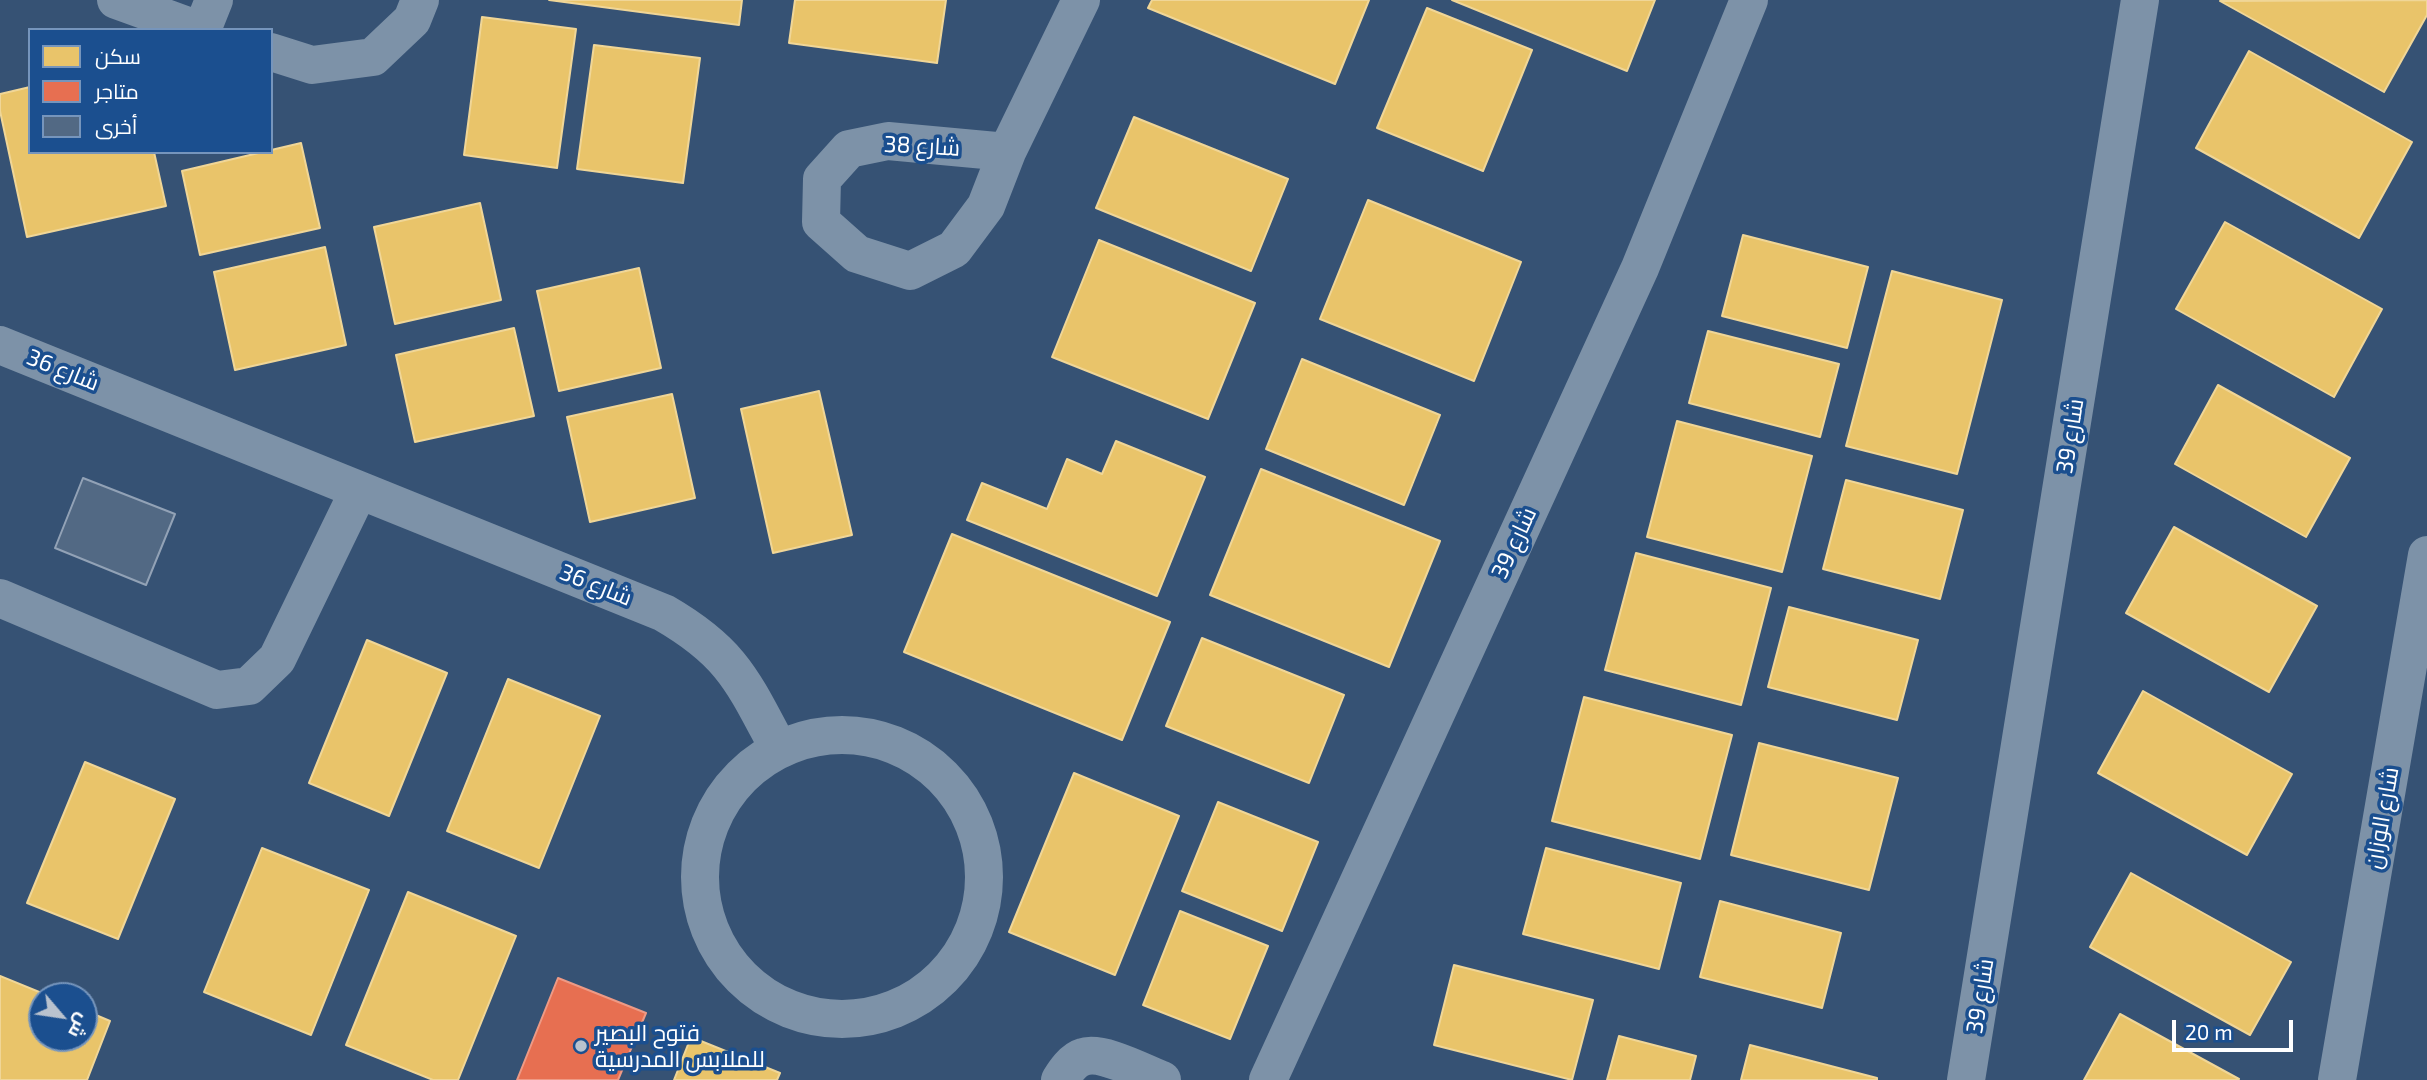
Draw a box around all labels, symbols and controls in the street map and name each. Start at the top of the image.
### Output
legend [28,28,273,154]
text: سكن [95,43,141,68]
text: متاجر [95,78,139,103]
text: أخرى [95,113,137,138]
street label: شارع 38 [883,130,961,162]
street label: شارع 36 [23,343,103,397]
street label: شارع 39 [2050,396,2090,476]
street label: شارع 39 [1486,503,1542,583]
street label: شارع 36 [556,558,636,612]
street label: شارع الوزان [2359,765,2405,871]
street label: شارع 39 [1960,956,2000,1036]
north arrow [28,982,98,1052]
scale bar [2175,1006,2296,1050]
text: ش [64,1010,96,1043]
place label: فتوح البصير للملابس المدرسية [595,1019,765,1073]
text: 20 m [2185,1019,2233,1044]
marker: فتوح البصير للملابس المدرسية [573,1038,589,1054]

